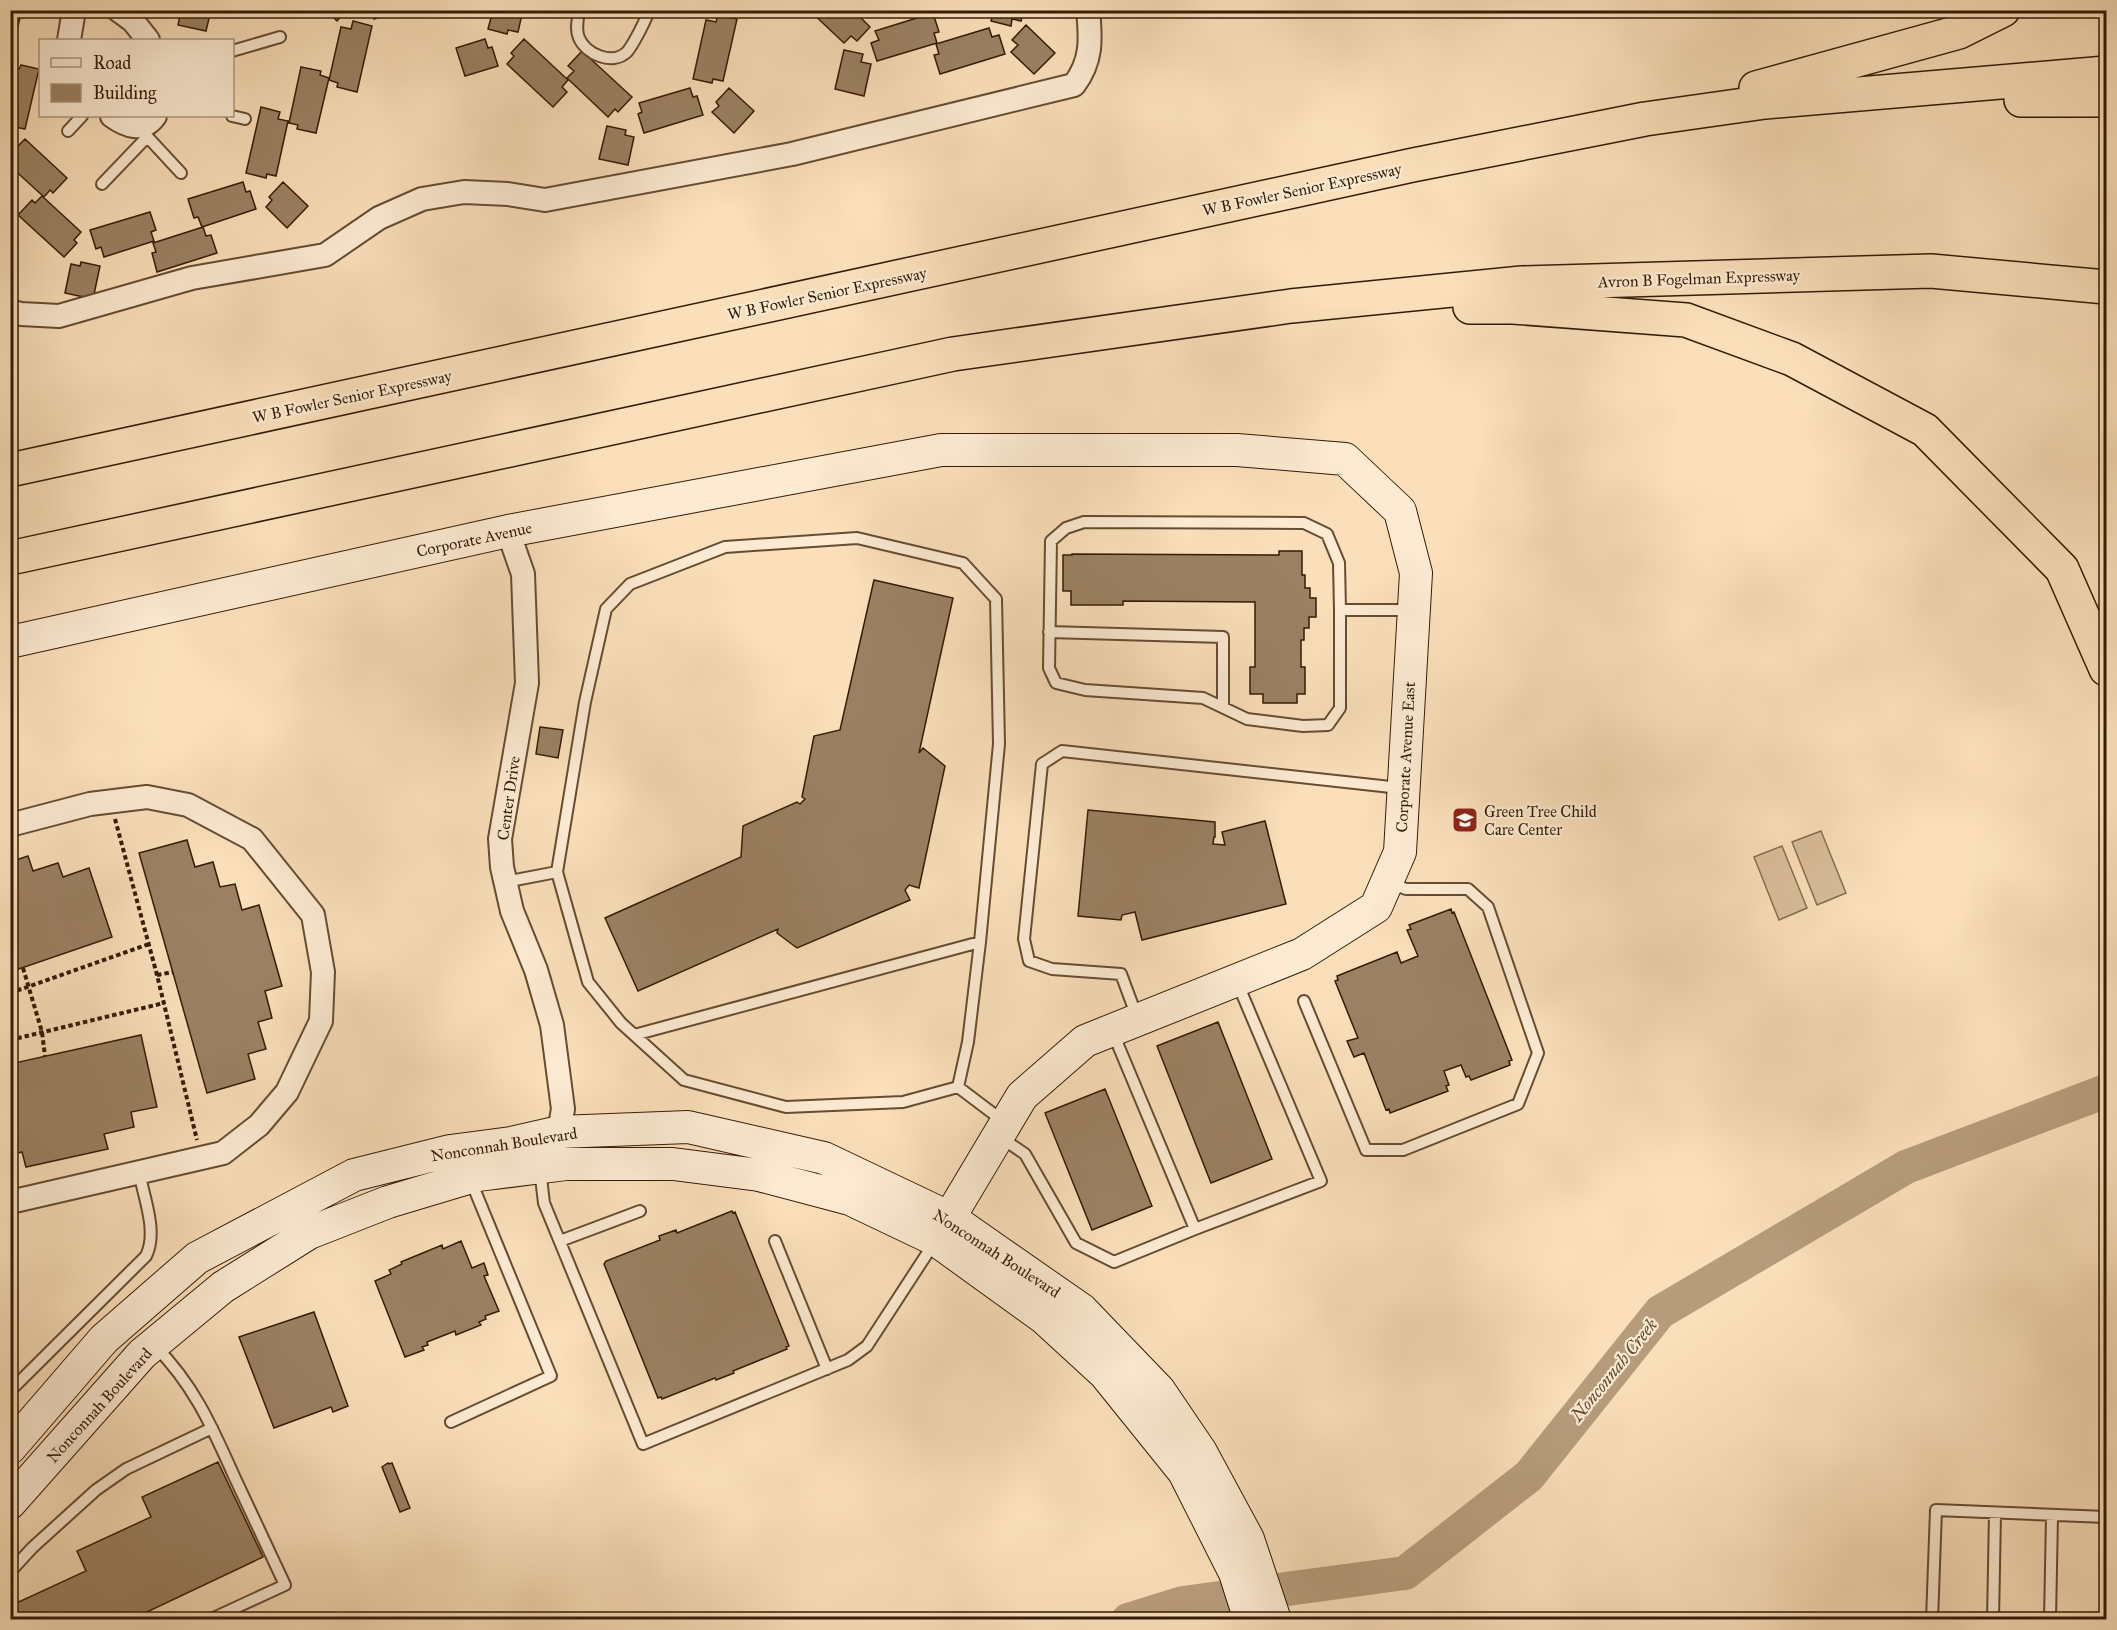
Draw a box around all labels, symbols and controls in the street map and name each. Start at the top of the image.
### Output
legend [39,39,234,117]
text: Road [93,52,131,74]
text: Building [93,82,157,105]
street label: W B Fowler Senior Expressway [1201,159,1404,220]
street label: W B Fowler Senior Expressway [726,263,929,324]
street label: Avron B Fogelman Expressway [1597,265,1801,293]
street label: W B Fowler Senior Expressway [251,366,454,427]
street label: Corporate Avenue [415,518,534,561]
street label: Corporate Avenue East [1392,681,1419,833]
street label: Center Drive [493,754,524,841]
place label: Green Tree Child Care Center [1484,802,1597,839]
school or university icon: Green Tree Child Care Center [1450,805,1480,835]
street label: Nonconnah Boulevard [430,1124,579,1165]
street label: Nonconnah Boulevard [929,1205,1064,1302]
water label: Nonconnah Creek [1565,1314,1662,1427]
street label: Nonconnah Boulevard [43,1344,156,1467]

